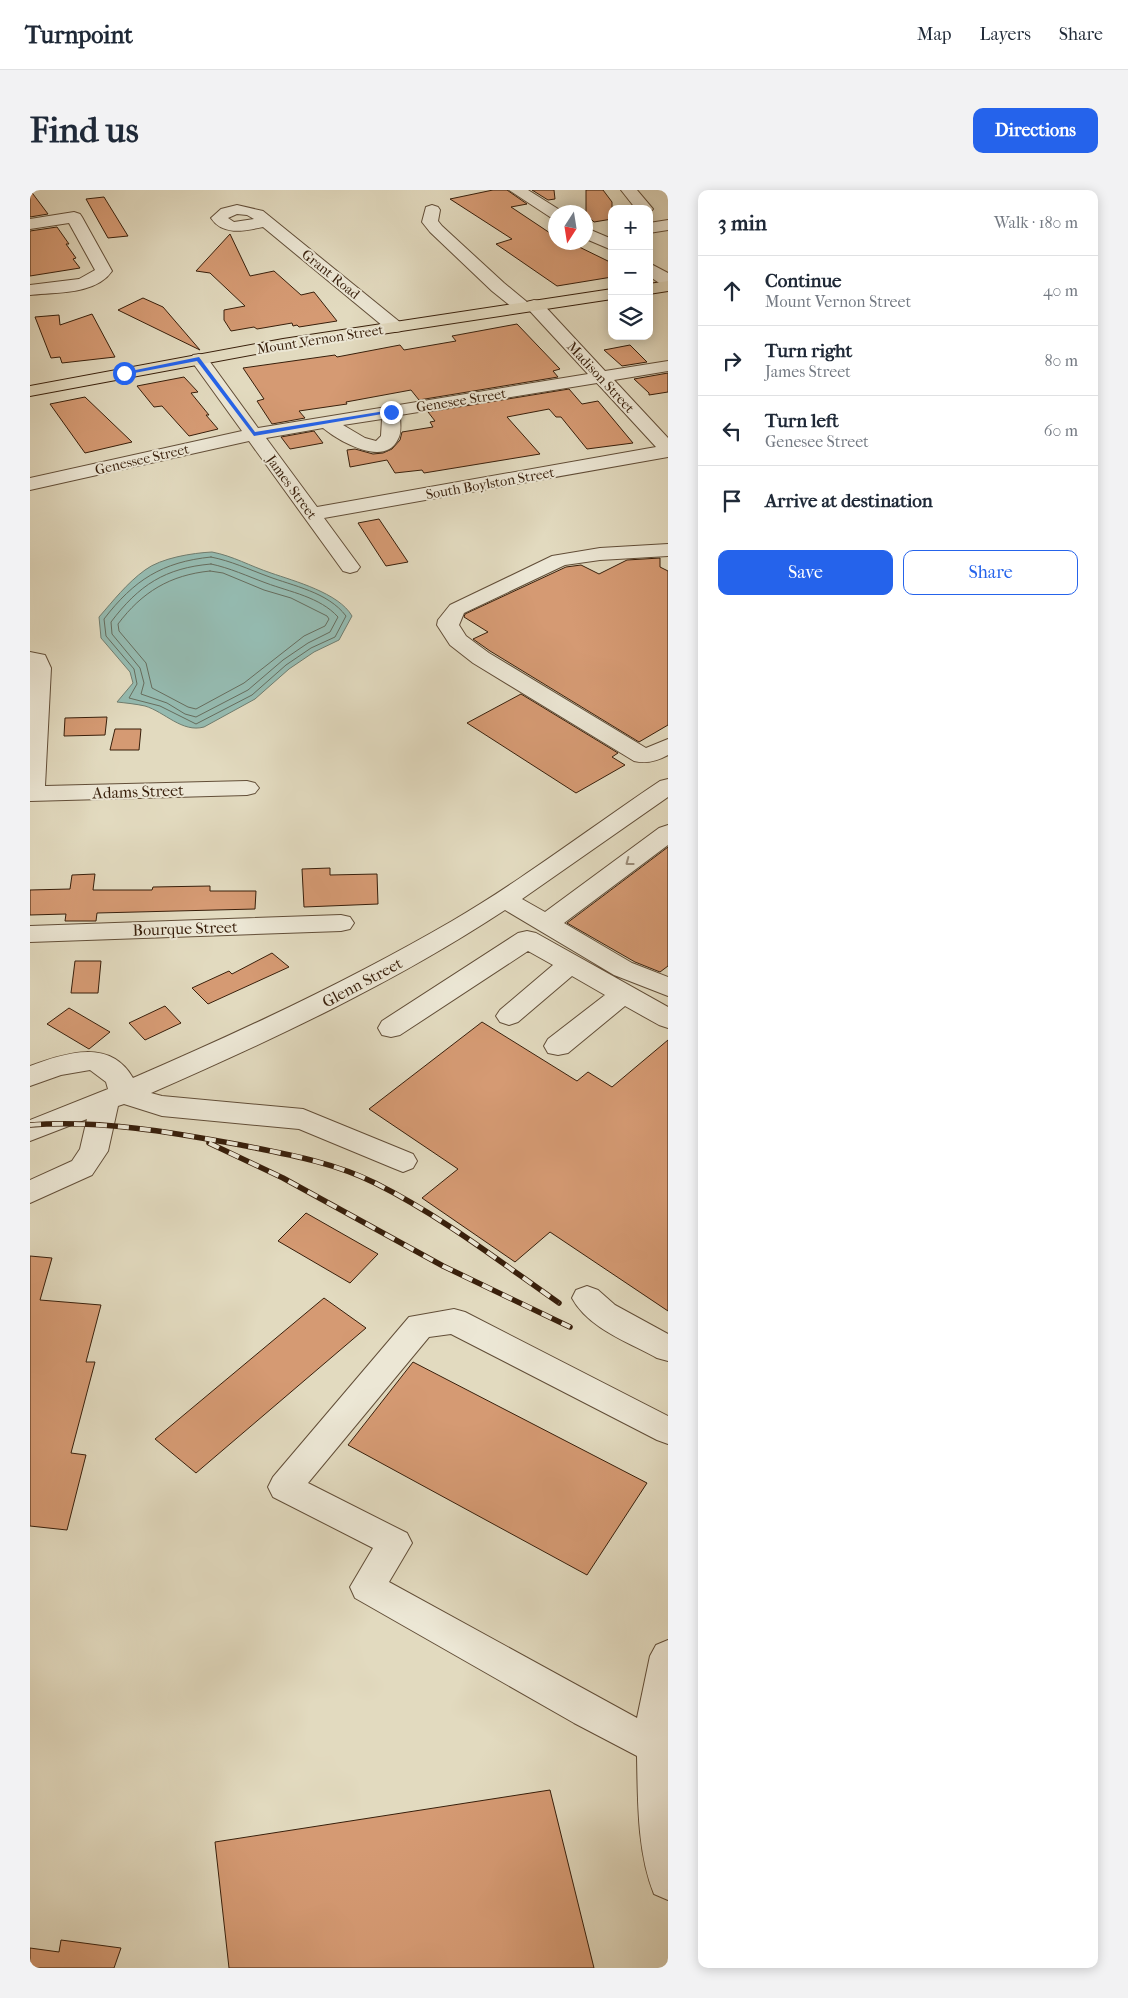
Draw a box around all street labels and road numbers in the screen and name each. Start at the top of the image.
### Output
street label: Grant Road [298,246,363,303]
street label: Mount Vernon Street [256,321,385,358]
street label: Madison Street [563,338,638,417]
street label: Genesee Street [415,385,507,416]
street label: Genessee Street [93,440,191,479]
street label: James Street [262,451,321,523]
street label: South Boylston Street [424,464,556,503]
street label: Adams Street [91,780,184,803]
street label: Bourque Street [132,917,238,940]
street label: Glenn Street [319,953,406,1011]

